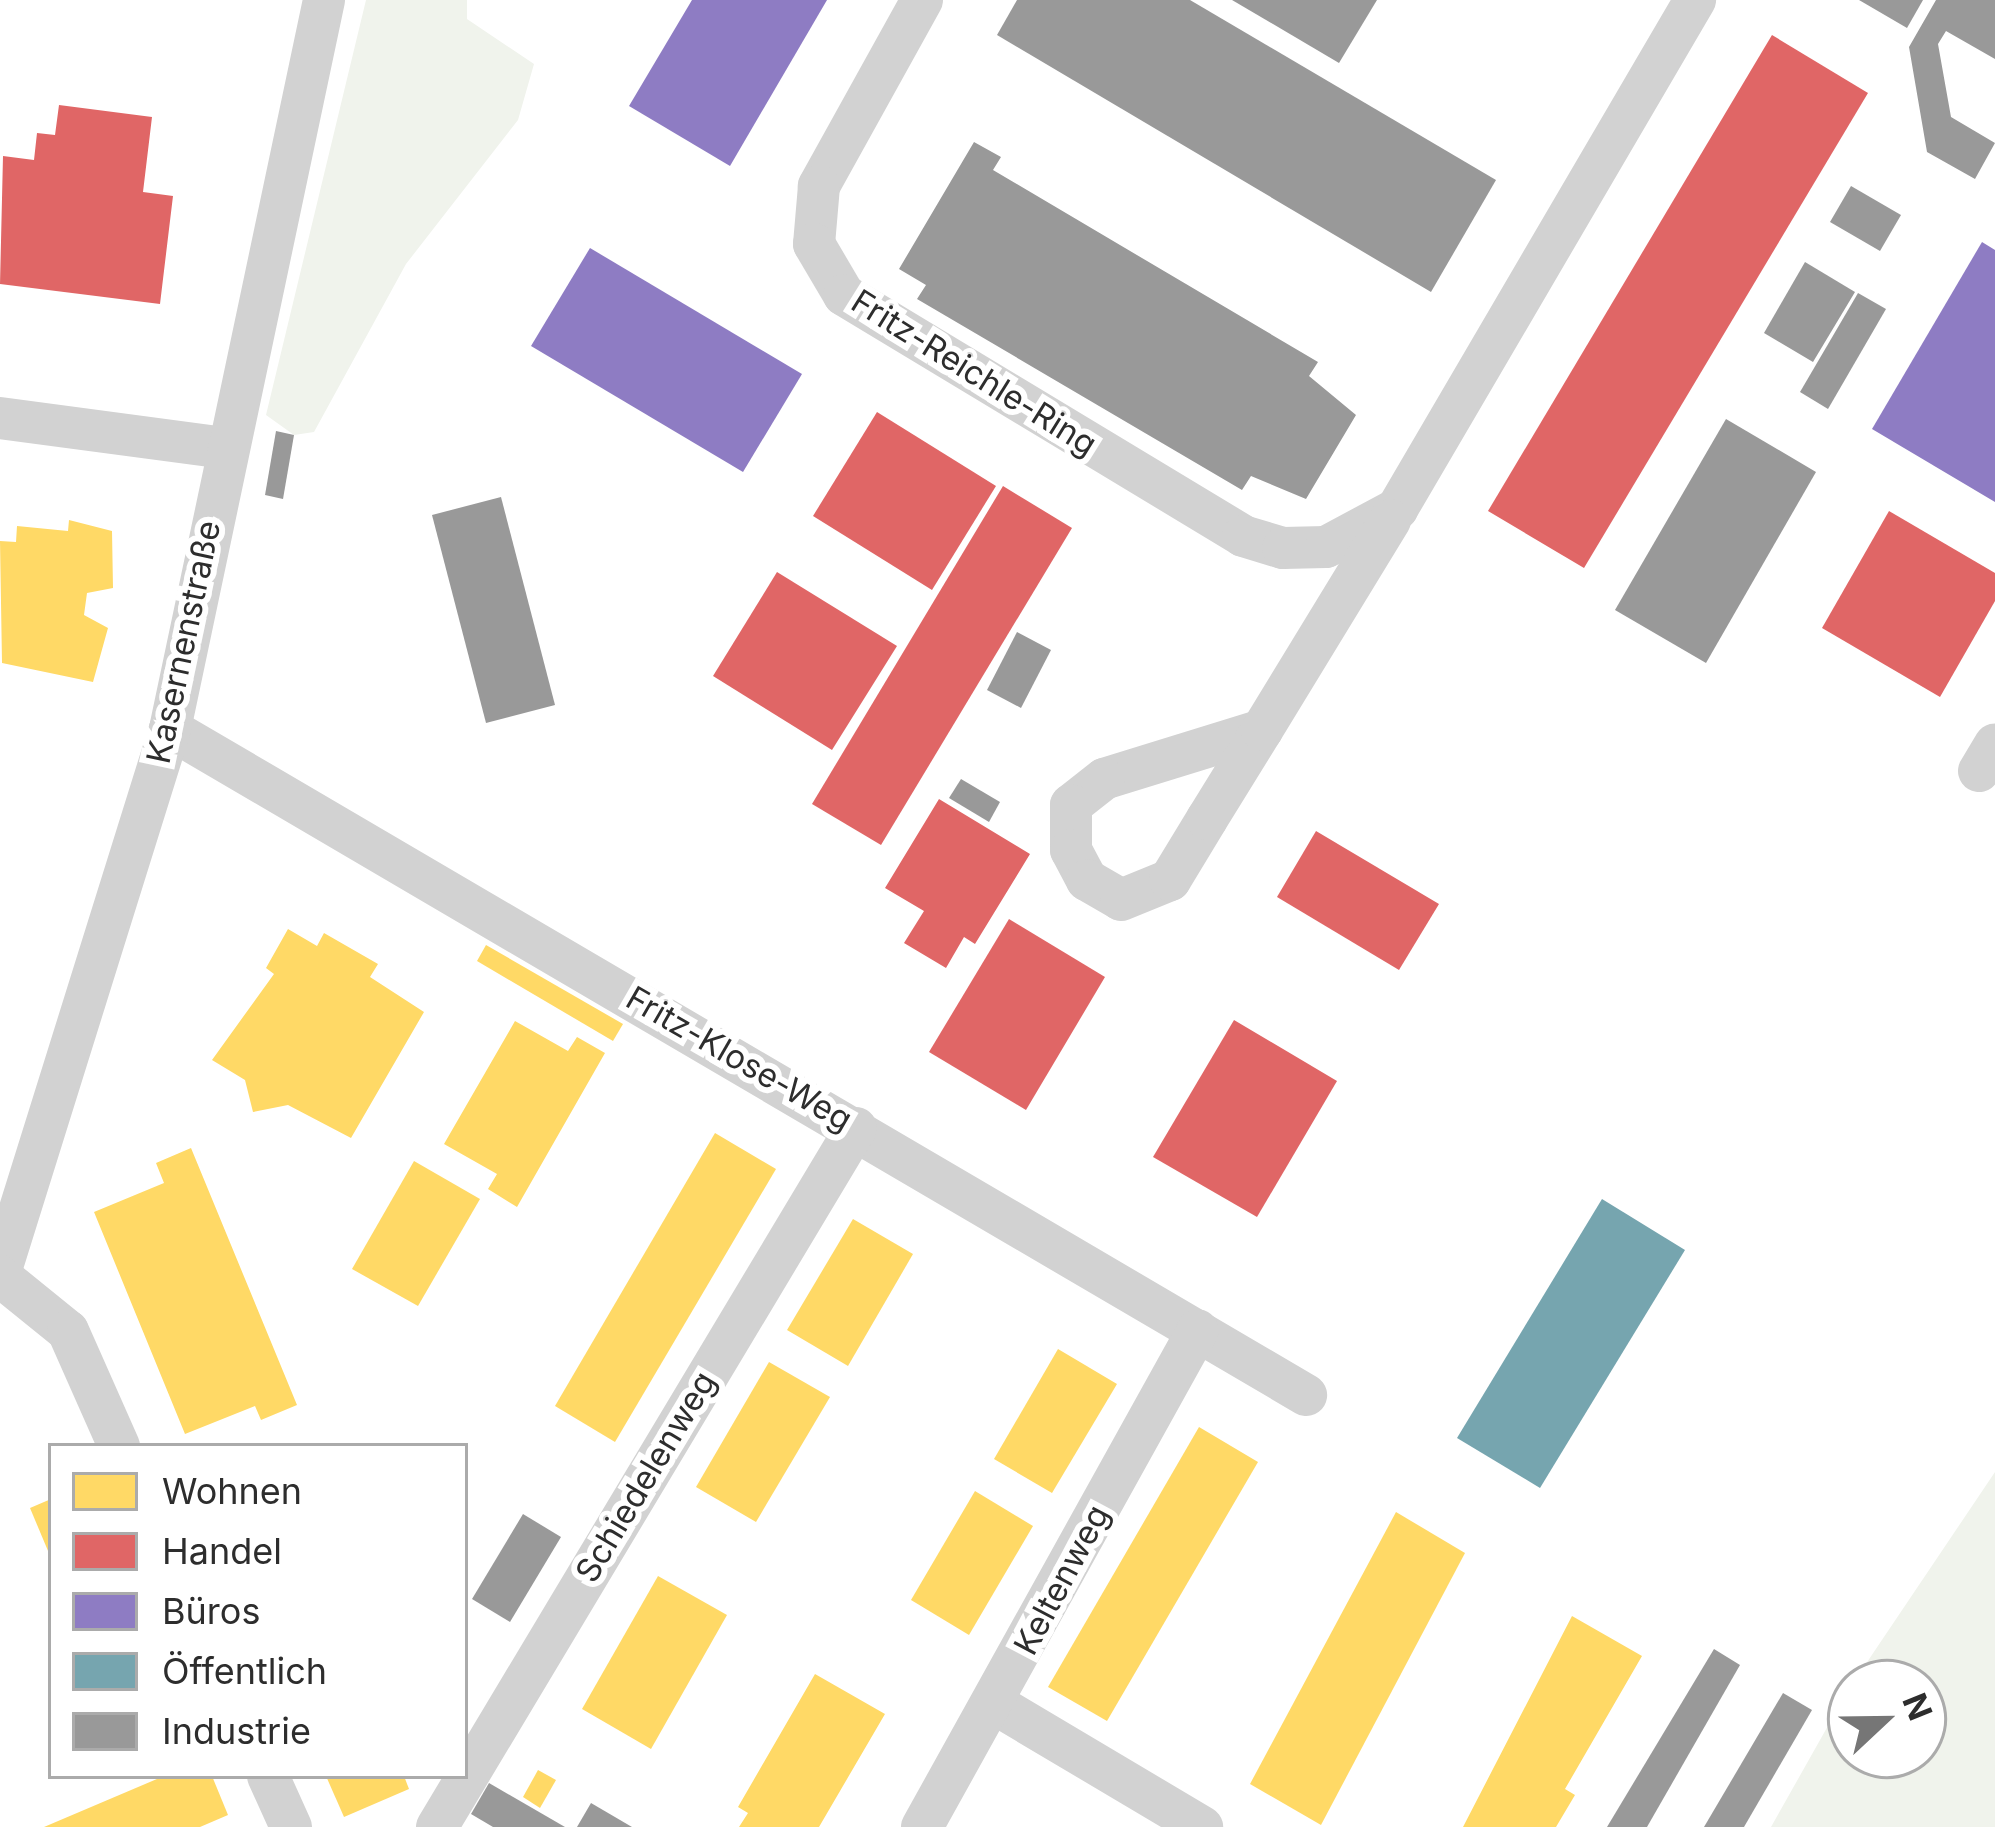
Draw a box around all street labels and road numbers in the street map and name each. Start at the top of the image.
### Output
street label: Fritz-Reichle-Ring [844,282,1104,464]
street label: Kasernenstraße [139,517,229,767]
street label: Fritz-Klose-Weg [619,978,859,1140]
street label: Schiedelenweg [568,1364,724,1590]
street label: Keltenweg [1006,1498,1118,1662]

